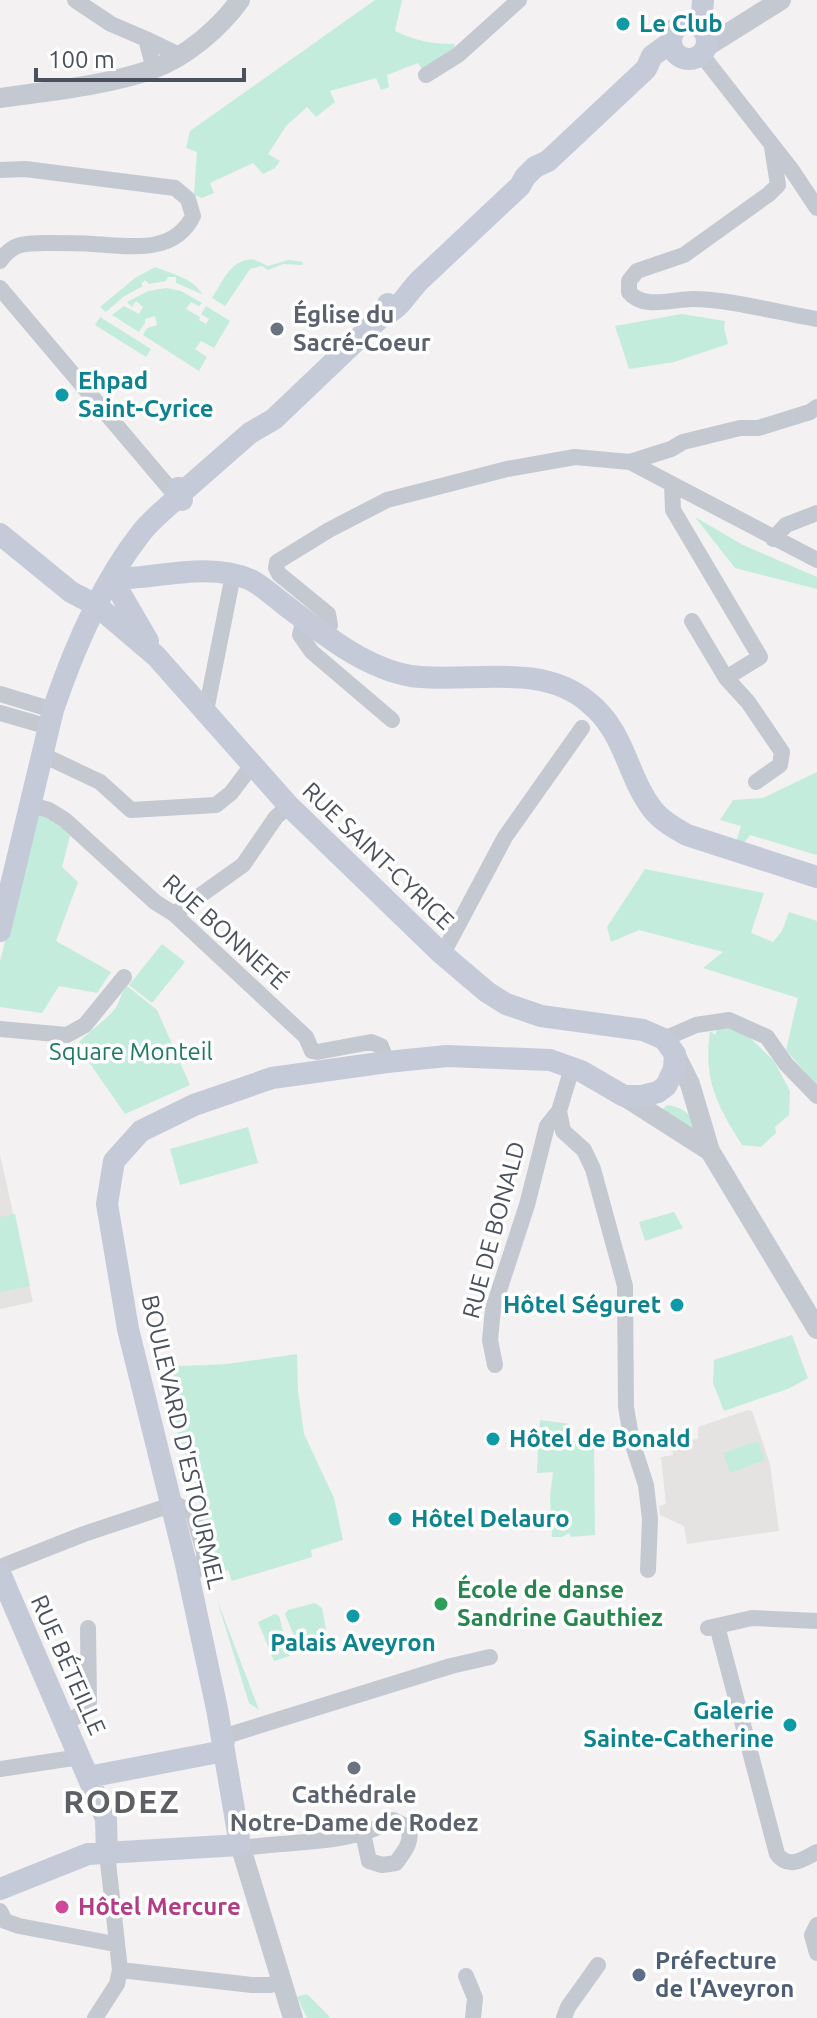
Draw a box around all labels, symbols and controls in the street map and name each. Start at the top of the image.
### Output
place label: Le Club [639,10,723,37]
marker: Le Club [614,15,632,33]
scale bar [36,32,244,82]
text: 100 m [48,46,115,73]
place label: Église du Sacré-Coeur [293,299,431,356]
marker: Église du Sacré-Coeur [268,320,286,338]
place label: Ehpad Saint-Cyrice [78,367,214,422]
marker: Ehpad Saint-Cyrice [53,386,71,404]
street label: RUE SAINT-CYRICE [297,777,459,935]
street label: RUE BONNEFÉ [158,868,294,995]
park label: Square Monteil [49,1038,213,1065]
street label: RUE DE BONALD [457,1138,530,1321]
place label: Hôtel Séguret [503,1291,661,1318]
street label: BOULEVARD D'ESTOURMEL [136,1292,230,1591]
marker: Hôtel Séguret [668,1296,686,1314]
place label: Hôtel de Bonald [509,1425,691,1452]
marker: Hôtel de Bonald [484,1430,502,1448]
place label: Hôtel Delauro [411,1505,570,1532]
marker: Hôtel Delauro [386,1510,404,1528]
place label: École de danse Sandrine Gauthiez [457,1574,663,1631]
street label: RUE BÉTEILLE [26,1590,112,1739]
marker: École de danse Sandrine Gauthiez [432,1595,450,1613]
marker: Palais Aveyron [344,1607,362,1625]
place label: Palais Aveyron [270,1629,436,1656]
place label: Galerie Sainte-Catherine [583,1697,774,1752]
marker: Galerie Sainte-Catherine [781,1716,799,1734]
marker: Cathédrale Notre-Dame de Rodez [345,1759,363,1777]
place label: Cathédrale Notre-Dame de Rodez [230,1781,478,1836]
district label: RODEZ [63,1783,181,1819]
place label: Hôtel Mercure [78,1893,241,1920]
marker: Hôtel Mercure [53,1898,71,1916]
place label: Préfecture de l'Aveyron [655,1947,794,2002]
marker: Préfecture de l'Aveyron [630,1966,648,1984]

